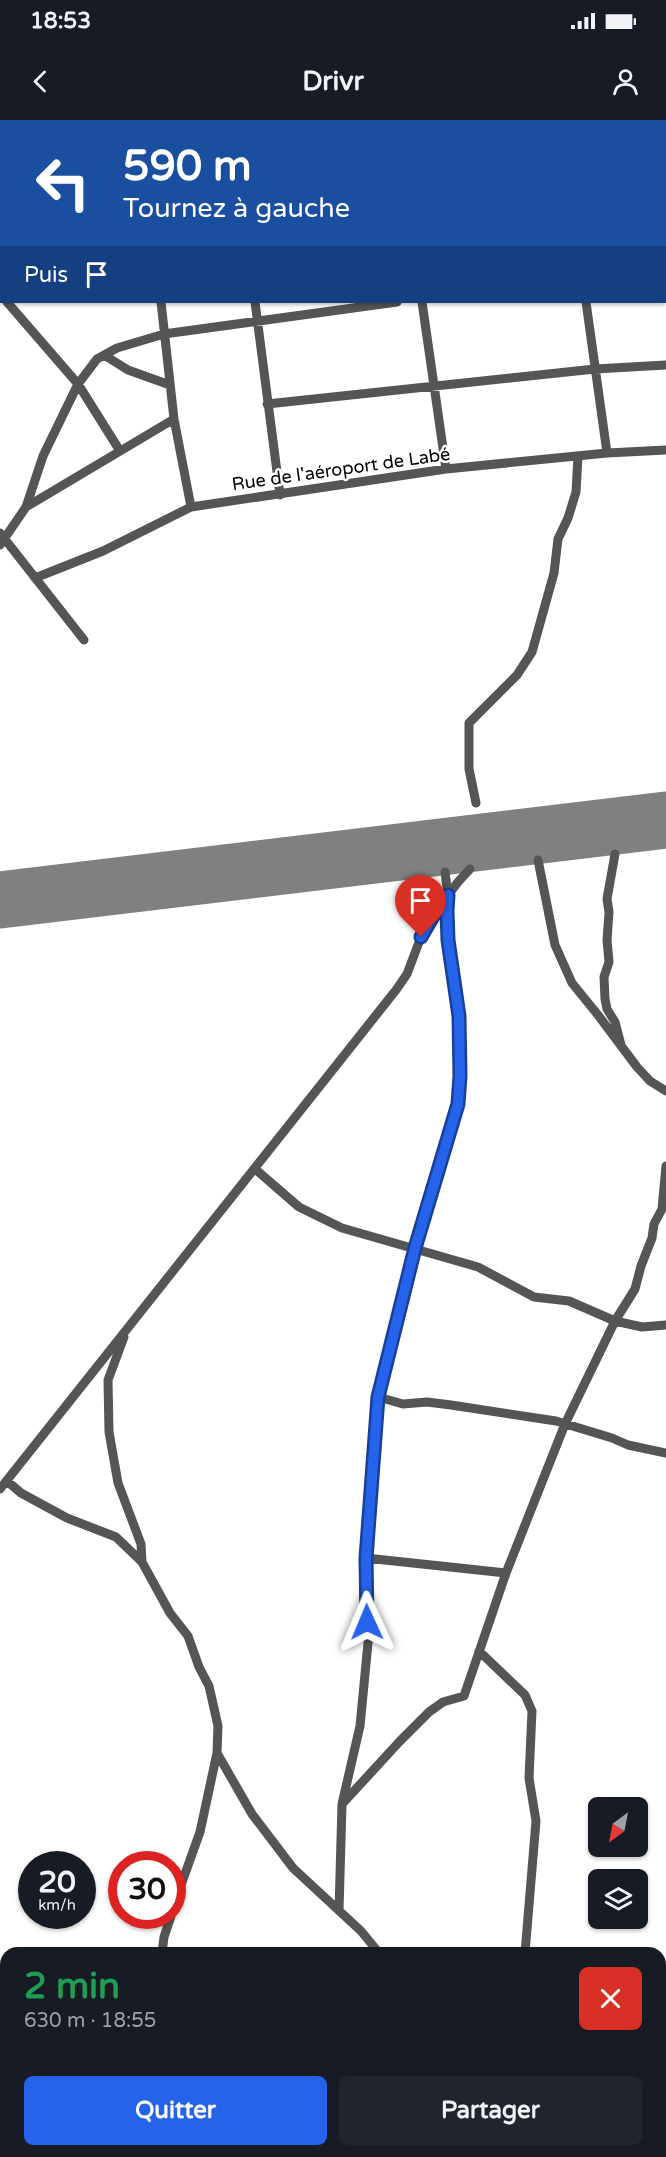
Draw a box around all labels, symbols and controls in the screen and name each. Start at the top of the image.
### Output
text: 18:53 [30,8,91,34]
icon: back [24,65,57,98]
text: Drivr [302,65,364,98]
icon: person [609,65,642,98]
text: 590 m [123,141,252,192]
icon: left [24,144,102,222]
text: Tournez à gauche [123,192,350,225]
icon: arrive [80,258,113,291]
text: Puis [24,262,68,288]
street label: Rue de l'aéroport de Labé [230,443,452,495]
pin [395,875,446,937]
icon: arrive [404,884,437,917]
position arrow [335,1590,399,1654]
north arrow [588,1797,648,1857]
map controls [588,1797,648,1929]
speed limit sign: 30 [108,1851,186,1929]
text: 20 [38,1864,76,1901]
button: layers [588,1869,648,1929]
text: km/h [38,1896,76,1914]
text: 2 min [24,1965,120,2008]
button: close [579,1967,642,2030]
text: 630 m · 18:55 [24,2009,156,2033]
button: Quitter [24,2076,327,2145]
button: Partager [339,2076,642,2145]

